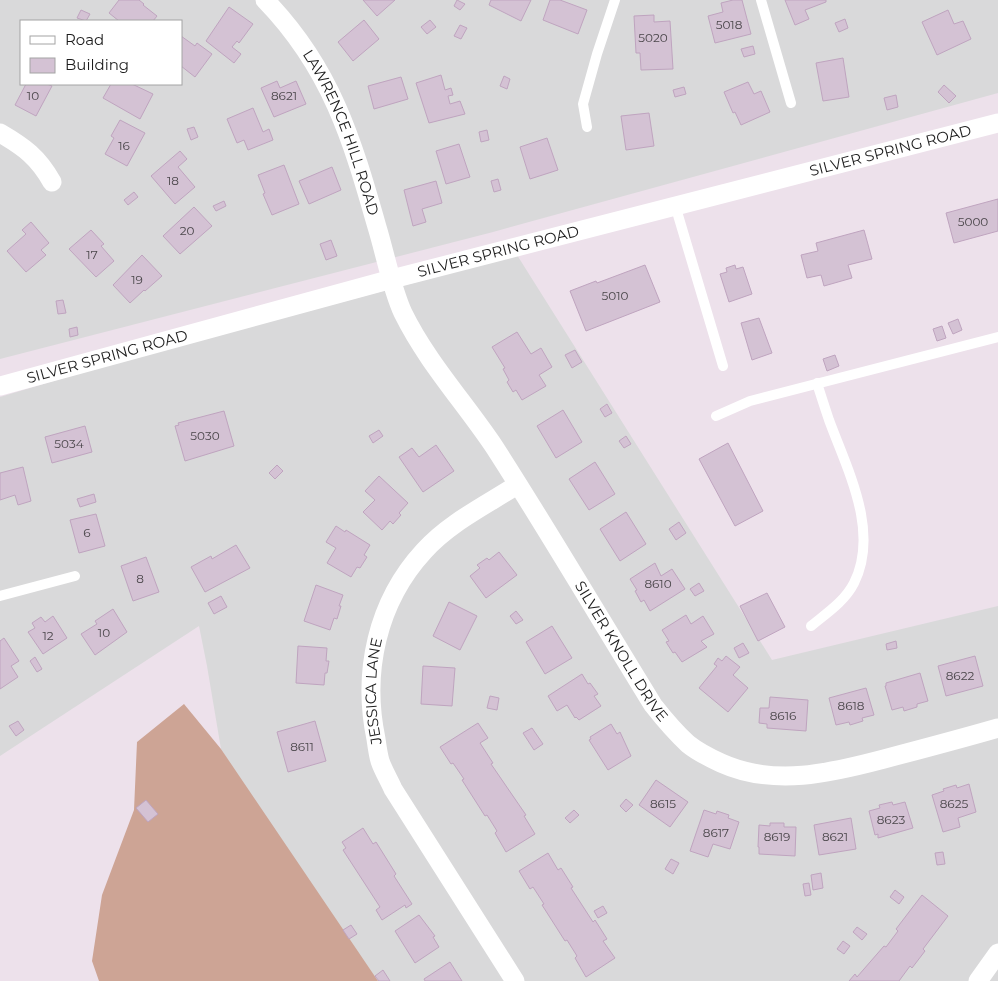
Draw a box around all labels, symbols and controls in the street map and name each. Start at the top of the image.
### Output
house number: 5018 [716,17,743,32]
legend [20,20,182,85]
text: Road [65,30,104,49]
house number: 5020 [638,30,668,45]
street label: LAWRENCE HILL ROAD [299,46,383,218]
text: Building [65,55,129,74]
house number: 10 [27,88,39,103]
house number: 8621 [271,88,297,103]
street label: SILVER SPRING ROAD [807,120,973,180]
house number: 16 [118,138,130,153]
house number: 18 [167,173,179,188]
house number: 5000 [958,214,988,229]
street label: SILVER SPRING ROAD [415,221,581,281]
house number: 20 [180,223,194,238]
house number: 17 [86,247,98,262]
house number: 19 [131,272,143,287]
house number: 5010 [601,288,629,303]
street label: SILVER SPRING ROAD [24,325,190,387]
house number: 5030 [190,428,220,443]
house number: 5034 [54,436,84,451]
house number: 6 [83,525,91,540]
house number: 8 [136,571,144,586]
house number: 8610 [644,576,672,591]
street label: SILVER KNOLL DRIVE [571,577,672,725]
house number: 10 [98,625,110,640]
house number: 12 [42,628,54,643]
street label: JESSICA LANE [361,636,386,747]
house number: 8622 [946,668,974,683]
house number: 8618 [838,698,865,713]
house number: 8616 [770,708,796,723]
house number: 8611 [290,739,314,754]
house number: 8615 [650,796,676,811]
house number: 8625 [940,796,968,811]
house number: 8623 [877,812,905,827]
house number: 8617 [703,825,729,840]
house number: 8619 [764,829,790,844]
house number: 8621 [822,829,848,844]

